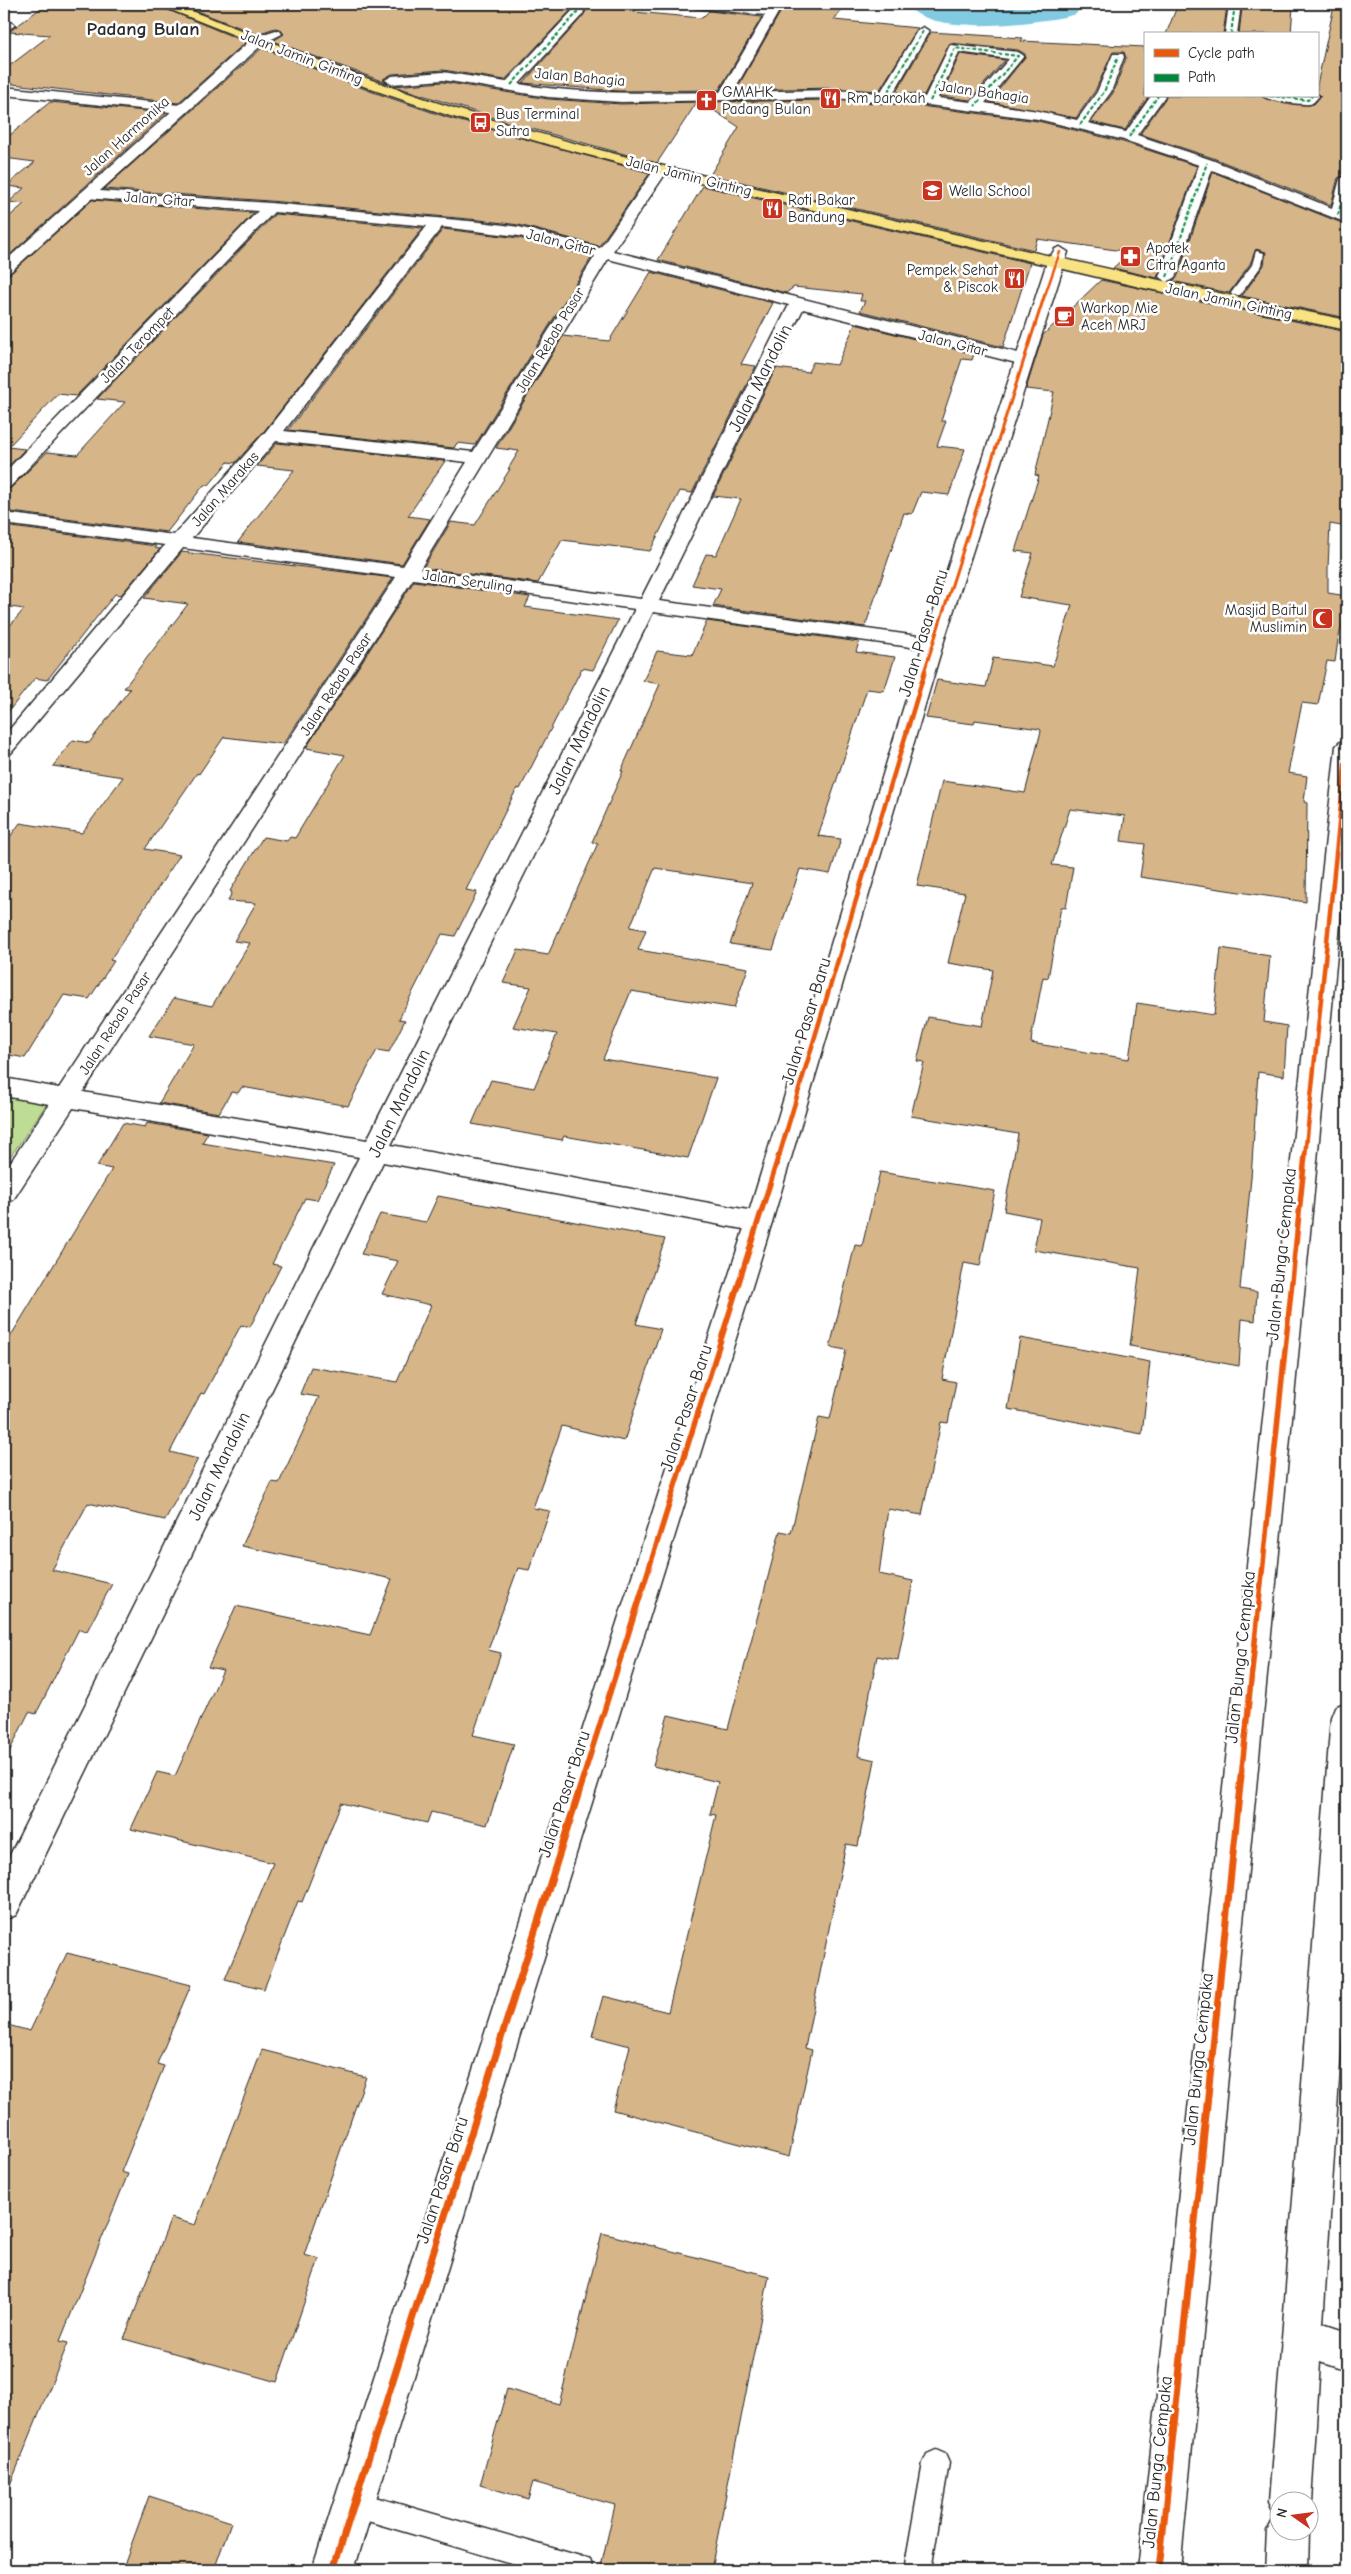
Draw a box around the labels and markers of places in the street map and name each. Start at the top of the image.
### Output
place label: GMAHK Padang Bulan [722,83,811,118]
restaurant icon: Rm barokah [819,86,843,110]
church icon: GMAHK Padang Bulan [694,89,718,113]
place label: Rm barokah [847,89,925,107]
place label: Bus Terminal Sutra [496,105,579,140]
bus stop icon: Bus Terminal Sutra [468,111,492,135]
school or university icon: Wella School [921,179,945,203]
place label: Wella School [949,182,1031,200]
place label: Roti Bakar Bandung [788,191,855,226]
restaurant icon: Roti Bakar Bandung [760,197,784,221]
place label: Apotek Citra Aganta [1146,239,1226,274]
pharmacy icon: Apotek Citra Aganta [1118,245,1142,269]
place label: Pempek Sehat & Piscok [907,261,999,296]
restaurant icon: Pempek Sehat & Piscok [1002,267,1026,291]
place label: Warkop Mie Aceh MRJ [1081,299,1159,334]
cafe icon: Warkop Mie Aceh MRJ [1053,305,1077,329]
place label: Masjid Baitul Muslimin [1225,601,1307,636]
mosque icon: Masjid Baitul Muslimin [1311,607,1335,631]

